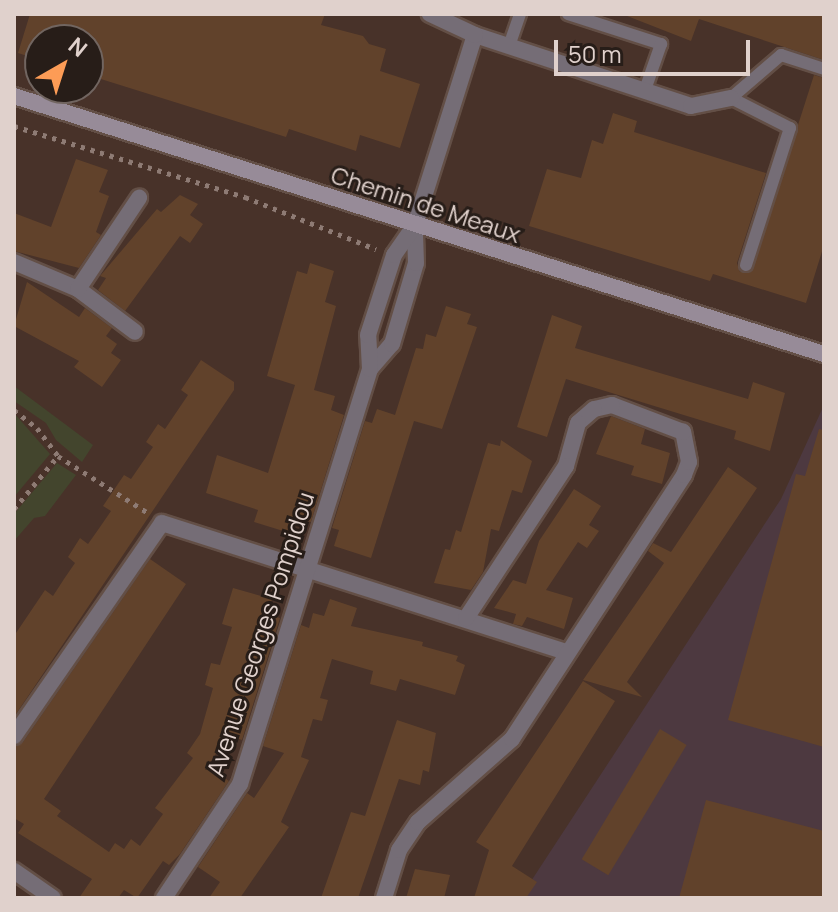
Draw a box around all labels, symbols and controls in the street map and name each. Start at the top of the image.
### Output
north arrow [24,24,104,104]
scale bar [558,24,754,74]
text: N [62,30,93,64]
text: 50 m [568,37,622,70]
street label: Chemin de Meaux [328,160,524,248]
street label: Avenue Georges Pompidou [200,488,320,780]

